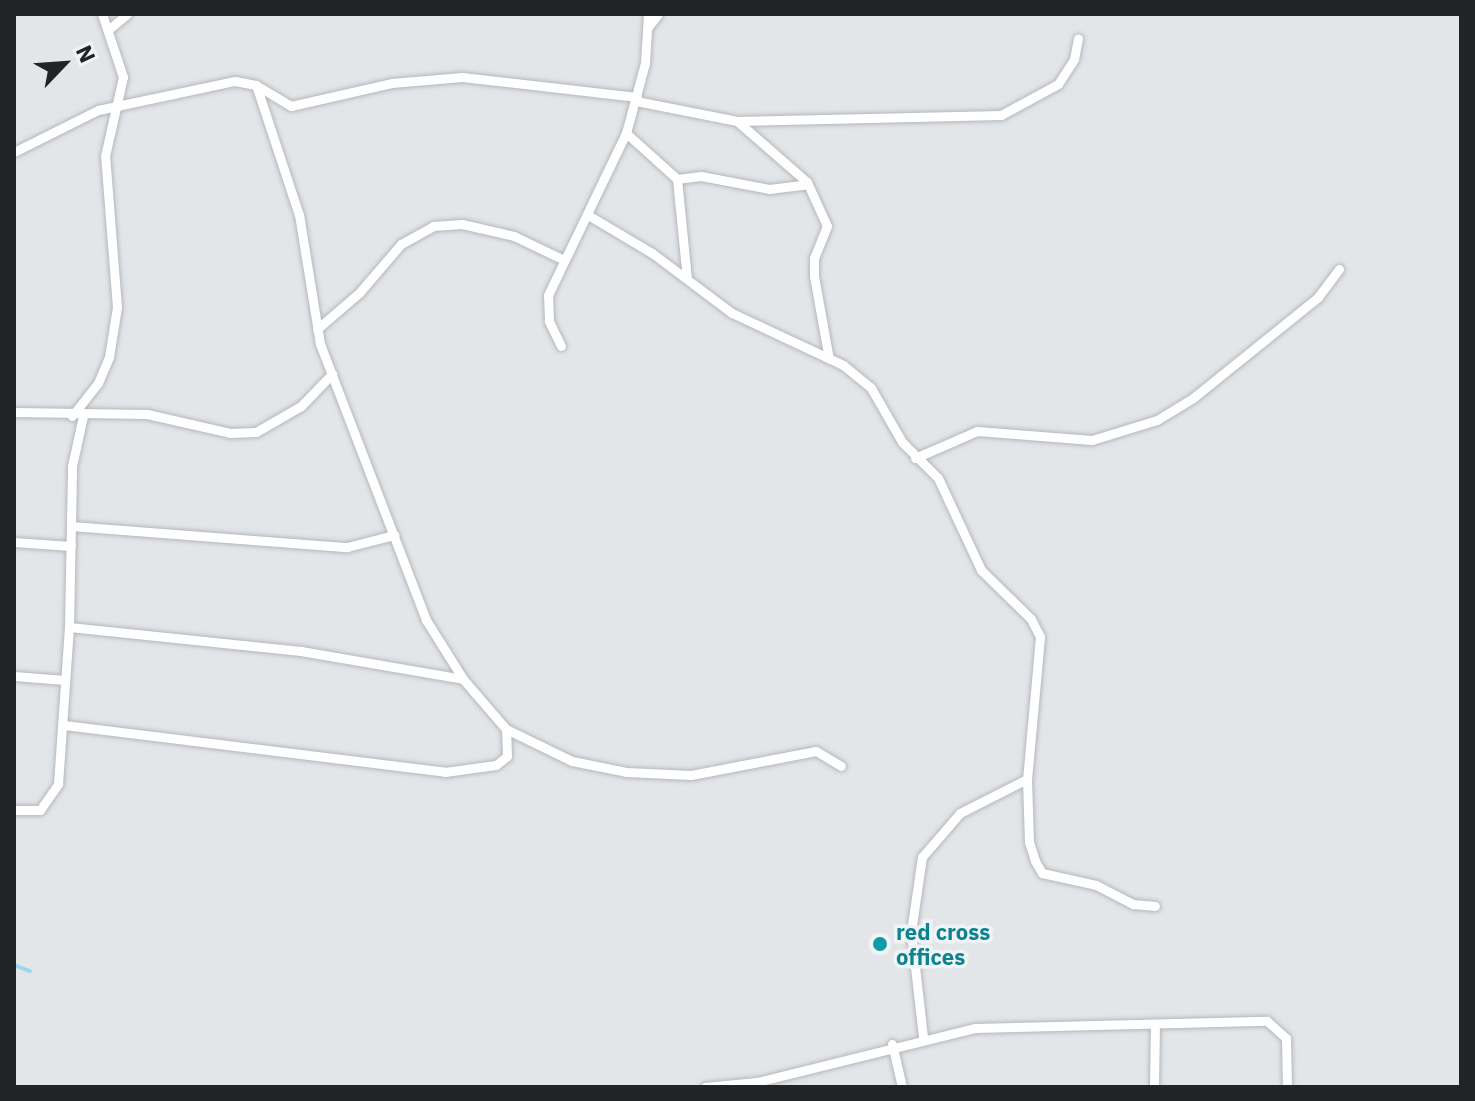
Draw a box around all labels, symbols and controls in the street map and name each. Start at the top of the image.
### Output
north arrow [24,24,104,104]
text: N [70,40,103,67]
place label: red cross offices [896,918,990,970]
marker: red cross offices [871,935,889,953]

